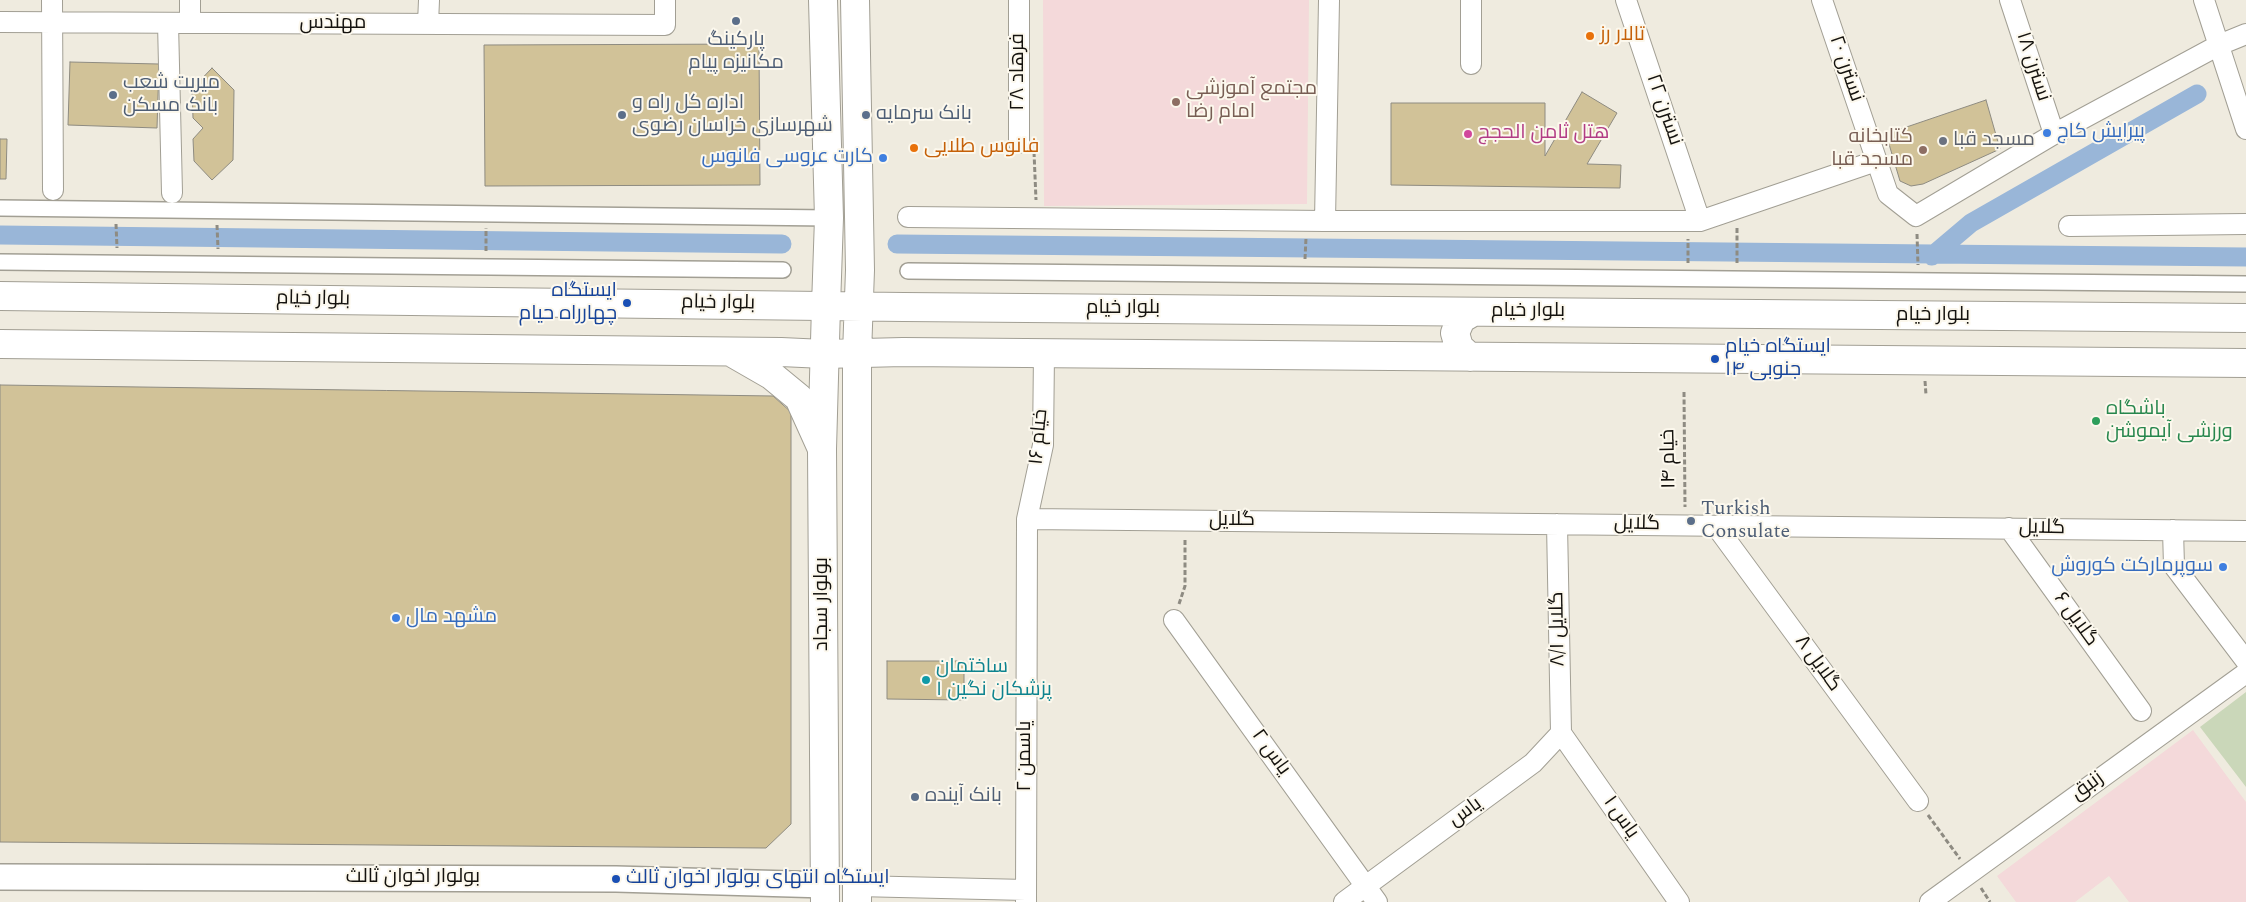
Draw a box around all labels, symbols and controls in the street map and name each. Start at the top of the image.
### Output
street label: مهندس [300,12,366,36]
marker: پارکینگ مکانیزه پیام [730,15,742,27]
place label: تالار رز [1600,24,1645,48]
place label: پارکینگ مکانیزه پیام [688,29,784,76]
street label: نسترن ۱۸ [2010,29,2054,105]
marker: تالار رز [1584,30,1596,42]
street label: فرهاد ۲۸ [1007,33,1031,111]
street label: نسترن ۲۰ [1823,33,1867,105]
street label: نسترن ۲۲ [1640,71,1686,149]
place label: میریت شعب بانک مسکن [123,72,220,119]
place label: مجتمع آموزشی امام رضا [1186,78,1317,125]
marker: میریت شعب بانک مسکن [107,89,119,101]
place label: اداره کل راه و شهرسازی خراسان رضوی [632,92,833,139]
marker: مجتمع آموزشی امام رضا [1170,96,1182,108]
place label: بانک سرمایه [876,103,972,127]
marker: اداره کل راه و شهرسازی خراسان رضوی [616,109,628,121]
marker: بانک سرمایه [860,109,872,121]
place label: پیرایش کاج [2057,121,2145,145]
place label: هتل ثامن الحجج [1478,122,1609,146]
place label: کتابخانه مسجد قبا [1831,126,1913,173]
marker: پیرایش کاج [2041,127,2053,139]
marker: هتل ثامن الحجج [1462,128,1474,140]
place label: مسجد قبا [1953,129,2035,153]
marker: مسجد قبا [1937,135,1949,147]
place label: فانوس طلایی [924,136,1039,160]
marker: فانوس طلایی [908,142,920,154]
marker: کتابخانه مسجد قبا [1917,144,1929,156]
place label: کارت عروسی فانوس [701,146,873,170]
marker: کارت عروسی فانوس [877,152,889,164]
place label: ایستگاه چهارراه حیام [519,280,617,327]
street label: بلوار خیام [276,287,350,313]
street label: بلوار خیام [681,291,755,317]
marker: ایستگاه چهارراه حیام [621,297,633,309]
street label: بلوار خیام [1086,297,1160,321]
street label: بلوار خیام [1491,300,1565,324]
street label: بلوار خیام [1896,304,1970,328]
place label: ایستگاه خیام جنوبی ۱۴ [1725,336,1831,383]
marker: ایستگاه خیام جنوبی ۱۴ [1709,353,1721,365]
place label: باشگاه ورزشی آیموشن [2106,398,2233,445]
street label: خیام ۱۶ [1026,408,1054,466]
marker: باشگاه ورزشی آیموشن [2090,415,2102,427]
street label: خیام ۱۴ [1657,429,1683,489]
place label: Turkish Consulate [1701,498,1790,545]
street label: گلایل [1209,509,1255,533]
street label: گلایل [1614,513,1660,537]
marker: Turkish Consulate [1685,515,1697,527]
street label: گلایل [2019,517,2065,541]
place label: سوپرمارکت کوروش [2051,555,2213,579]
street label: بولوار سجاد [811,557,835,651]
marker: سوپرمارکت کوروش [2217,561,2229,573]
street label: گلایل ۶ [2047,588,2103,652]
street label: گلایل ۸/۱ [1546,591,1572,667]
place label: مشهد مال [406,606,497,630]
marker: مشهد مال [390,612,402,624]
street label: گلایل ۸ [1789,631,1845,697]
place label: ساختمان پزشکان نگین ۱ [936,656,1052,703]
marker: ساختمان پزشکان نگین ۱ [920,674,932,686]
street label: یاسمن ۲ [1014,721,1038,791]
street label: یاس ۲ [1245,725,1295,781]
street label: زنبق [2067,767,2109,807]
place label: بانک آینده [925,785,1002,809]
marker: بانک آینده [909,791,921,803]
street label: یاس ۱ [1597,792,1643,844]
street label: یاس [1445,793,1487,833]
street label: بولوار اخوان ثالث [346,866,480,890]
place label: ایستگاه انتهای بولوار اخوان ثالث [626,867,890,891]
marker: ایستگاه انتهای بولوار اخوان ثالث [610,873,622,885]

